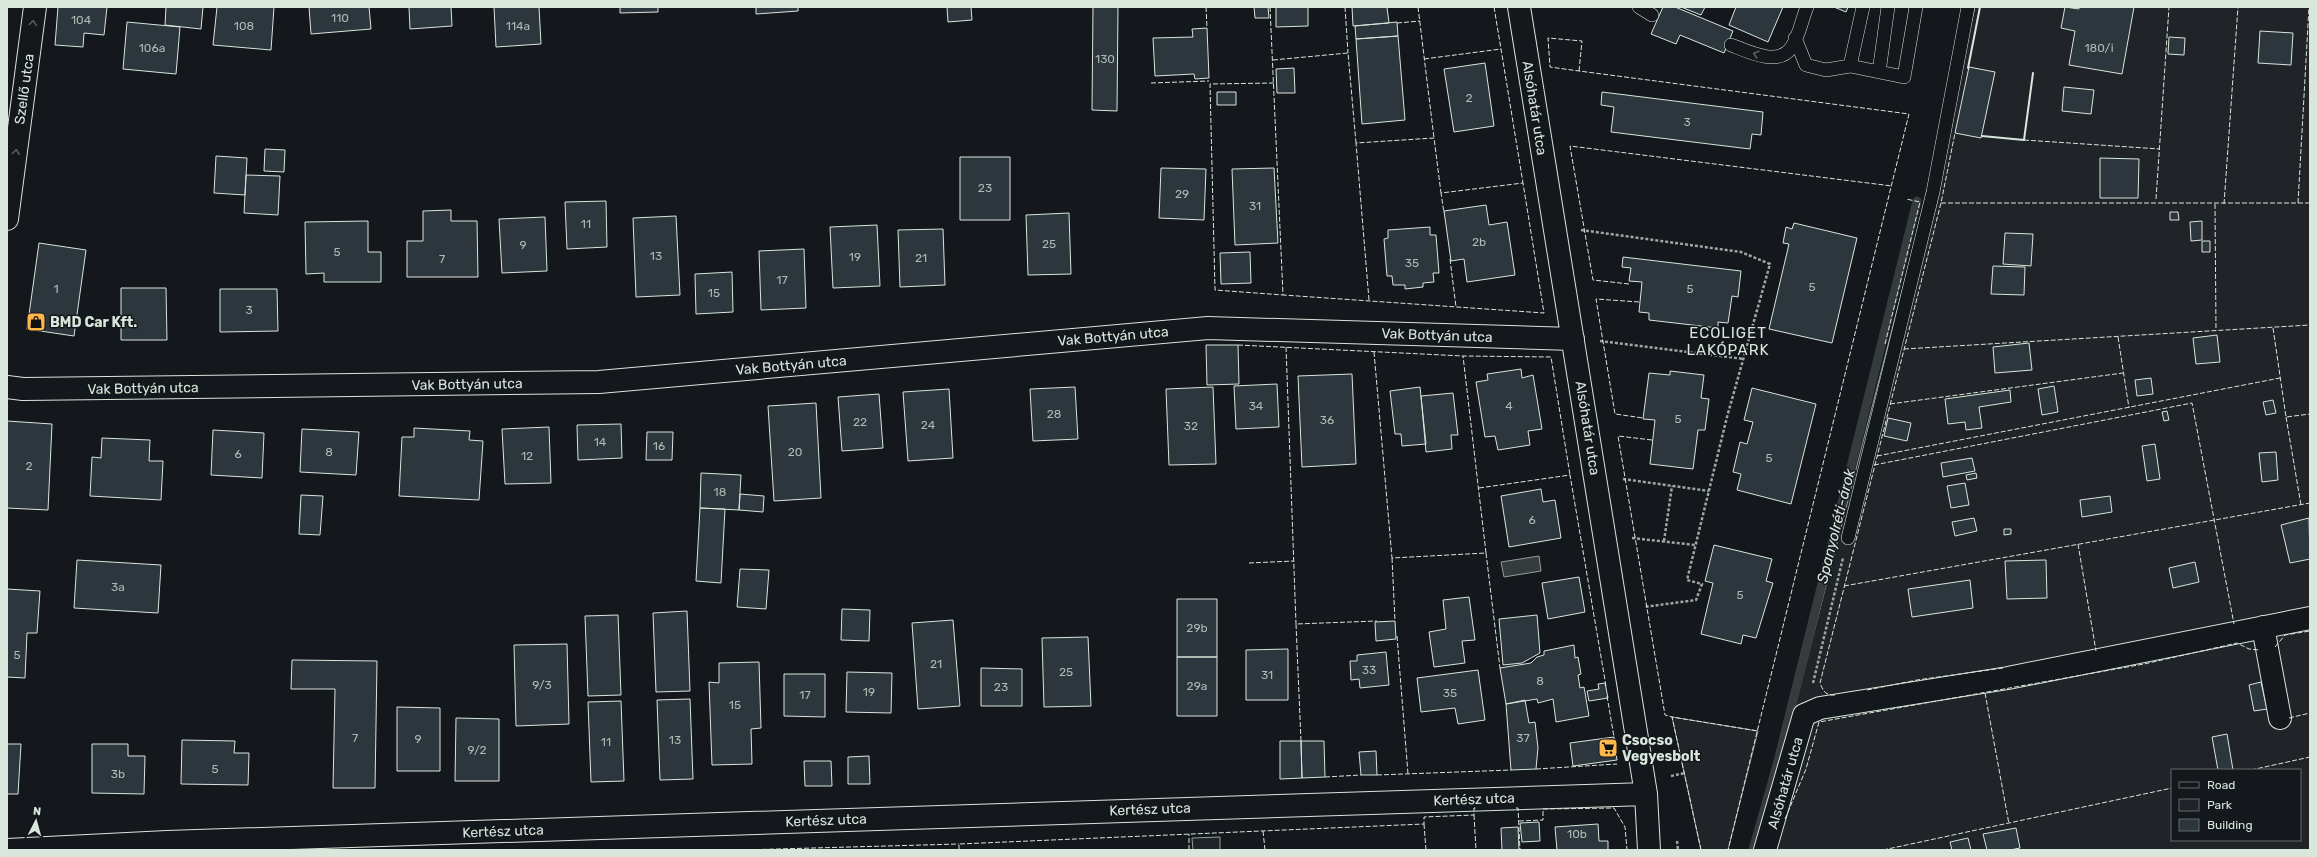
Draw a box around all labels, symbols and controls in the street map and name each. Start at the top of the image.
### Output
house number: 110 [331,11,349,25]
house number: 104 [71,13,92,27]
house number: 108 [234,19,254,33]
house number: 114a [506,19,530,33]
one-way arrow [28,20,37,27]
house number: 106a [139,41,165,55]
house number: 180/i [2084,41,2114,55]
one-way arrow [1753,50,1760,59]
house number: 130 [1095,52,1115,66]
street label: Szellő utca [11,53,38,126]
street label: Alsóhatár utca [1519,60,1550,156]
house number: 2 [1465,91,1473,105]
house number: 3 [1683,115,1691,129]
one-way arrow [11,149,20,155]
house number: 23 [978,181,992,195]
house number: 29 [1175,187,1189,201]
house number: 31 [1249,199,1261,213]
house number: 11 [581,217,591,231]
house number: 2b [1472,235,1486,249]
house number: 25 [1042,237,1056,251]
house number: 9 [519,238,527,252]
house number: 5 [333,245,341,259]
house number: 13 [650,249,662,263]
house number: 19 [849,250,861,264]
house number: 21 [915,251,927,265]
house number: 7 [439,252,445,266]
house number: 35 [1405,256,1419,270]
house number: 17 [776,273,788,287]
house number: 5 [1808,280,1816,294]
house number: 1 [53,282,59,296]
house number: 5 [1686,282,1694,296]
house number: 15 [708,286,720,300]
house number: 3 [245,303,253,317]
shop icon: BMD Car Kft. [25,311,47,333]
place label: BMD Car Kft. [50,314,137,331]
street label: Vak Bottyán utca [1057,323,1169,350]
district label: ECOLIGET LAKÓPARK [1686,324,1770,359]
street label: Vak Bottyán utca [1381,325,1493,346]
street label: Vak Bottyán utca [735,352,847,379]
street label: Vak Bottyán utca [411,375,523,394]
street label: Vak Bottyán utca [87,379,199,398]
street label: Alsóhatár utca [1572,380,1603,476]
house number: 34 [1249,399,1264,413]
house number: 4 [1505,399,1513,413]
house number: 28 [1047,407,1061,421]
house number: 5 [1674,412,1682,426]
house number: 36 [1320,413,1334,427]
house number: 22 [853,415,867,429]
house number: 24 [921,418,936,432]
house number: 32 [1184,419,1198,433]
house number: 14 [594,435,607,449]
house number: 16 [653,439,665,453]
house number: 8 [325,445,333,459]
house number: 20 [788,445,802,459]
house number: 6 [234,447,242,461]
house number: 12 [521,449,533,463]
house number: 5 [1765,451,1773,465]
house number: 2 [25,459,33,473]
water label: Spanyolréti-árok [1813,467,1859,585]
house number: 18 [714,485,726,499]
house number: 6 [1528,513,1536,527]
house number: 3a [111,580,125,594]
house number: 5 [1736,588,1744,602]
house number: 29b [1186,621,1208,635]
house number: 5 [13,648,21,662]
house number: 21 [930,657,942,671]
house number: 33 [1362,663,1376,677]
house number: 25 [1059,665,1073,679]
house number: 31 [1261,668,1273,682]
house number: 8 [1536,674,1544,688]
house number: 9/3 [532,678,552,692]
house number: 29a [1187,679,1207,693]
house number: 23 [994,680,1008,694]
house number: 19 [863,685,875,699]
house number: 35 [1443,686,1457,700]
house number: 17 [799,688,811,702]
house number: 15 [729,698,741,712]
house number: 7 [352,731,358,745]
house number: 37 [1516,731,1530,745]
house number: 9 [414,732,422,746]
place label: Csocso Vegyesbolt [1622,732,1701,765]
house number: 13 [669,733,681,747]
house number: 11 [601,735,611,749]
street label: Alsóhatár utca [1764,735,1807,831]
supermarket icon: Csocso Vegyesbolt [1597,737,1619,759]
house number: 9/2 [467,743,487,757]
house number: 5 [211,762,219,776]
house number: 3b [111,767,125,781]
legend [2171,769,2301,841]
text: Road [2207,778,2235,792]
street label: Kertész utca [1433,790,1515,809]
text: Park [2207,798,2233,812]
street label: Kertész utca [1109,800,1191,819]
north arrow [16,801,56,841]
text: N [32,805,42,818]
street label: Kertész utca [785,811,867,830]
text: Building [2207,818,2253,832]
street label: Kertész utca [462,822,544,841]
house number: 10b [1567,827,1587,841]

